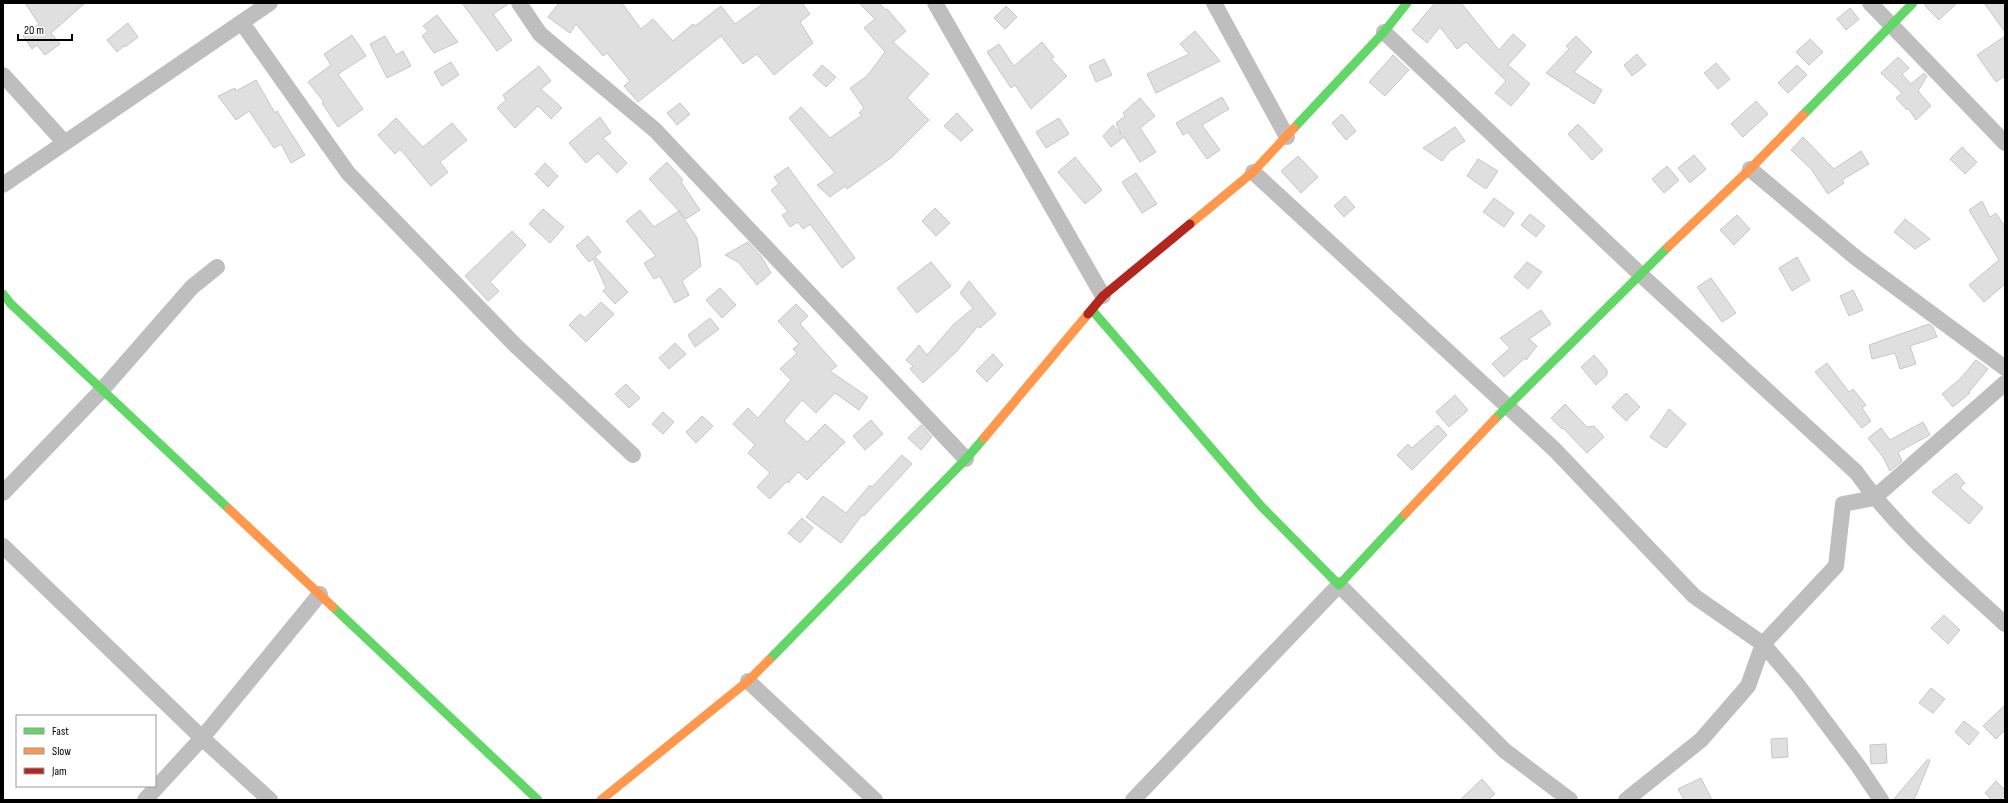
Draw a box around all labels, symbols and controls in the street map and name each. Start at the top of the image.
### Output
scale bar [18,16,72,42]
text: 20 m [24,23,44,38]
legend [16,715,156,787]
text: Fast [52,724,69,739]
text: Slow [52,744,71,759]
text: Jam [51,764,67,779]

